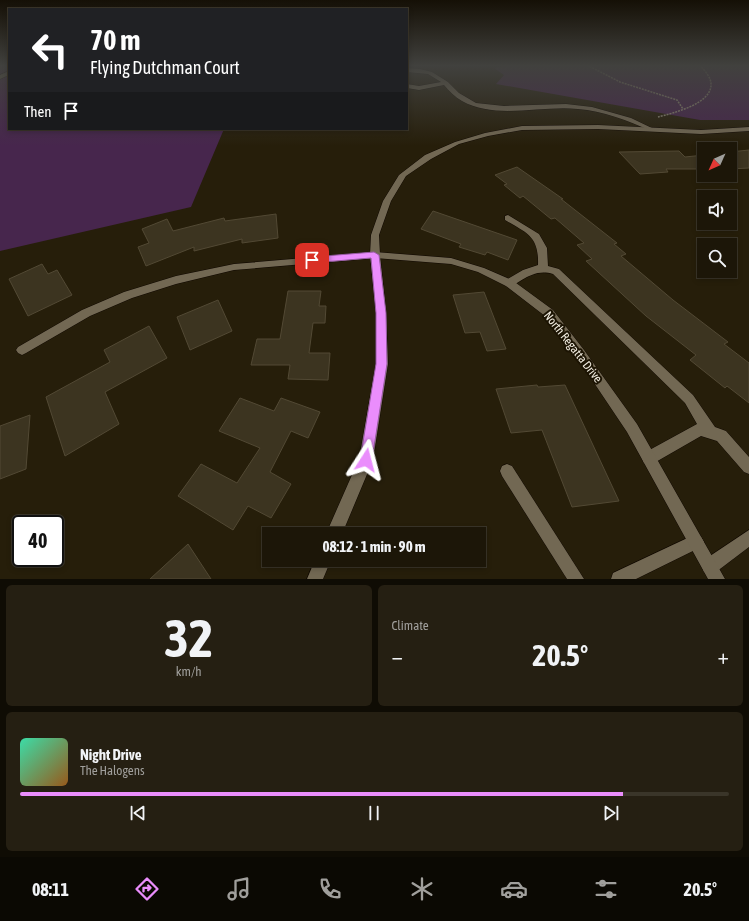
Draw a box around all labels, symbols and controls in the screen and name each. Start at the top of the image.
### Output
icon: left [24,24,76,76]
text: 70 m [90,24,140,56]
text: Flying Dutchman Court [90,57,240,78]
icon: arrive [60,100,82,122]
text: Then [24,103,52,120]
north arrow [697,142,737,182]
map controls [697,142,737,278]
button: sound [697,190,737,230]
button: search [697,238,737,278]
pin [295,243,329,277]
icon: arrive [301,249,323,271]
street label: North Regatta Drive [541,309,605,385]
position arrow [345,439,387,481]
speed limit sign: 40 [12,515,64,567]
text: 08:12 · 1 min · 90 m [322,538,426,555]
text: 32 [164,608,213,668]
text: Climate [392,618,429,633]
text: 20.5° [532,638,588,672]
text: − [392,643,403,669]
text: + [718,643,729,669]
text: km/h [176,664,202,679]
text: Night Drive [80,746,142,763]
text: The Halogens [80,763,145,778]
icon: previous [127,802,149,824]
icon: pause [363,802,385,824]
icon: next [600,802,622,824]
icon: directions [133,875,161,903]
icon: music [225,875,253,903]
icon: phone [316,875,344,903]
icon: climate [408,875,436,903]
icon: car [500,875,528,903]
icon: filters [592,875,620,903]
text: 08:11 [32,879,69,900]
text: 20.5° [684,879,717,900]

